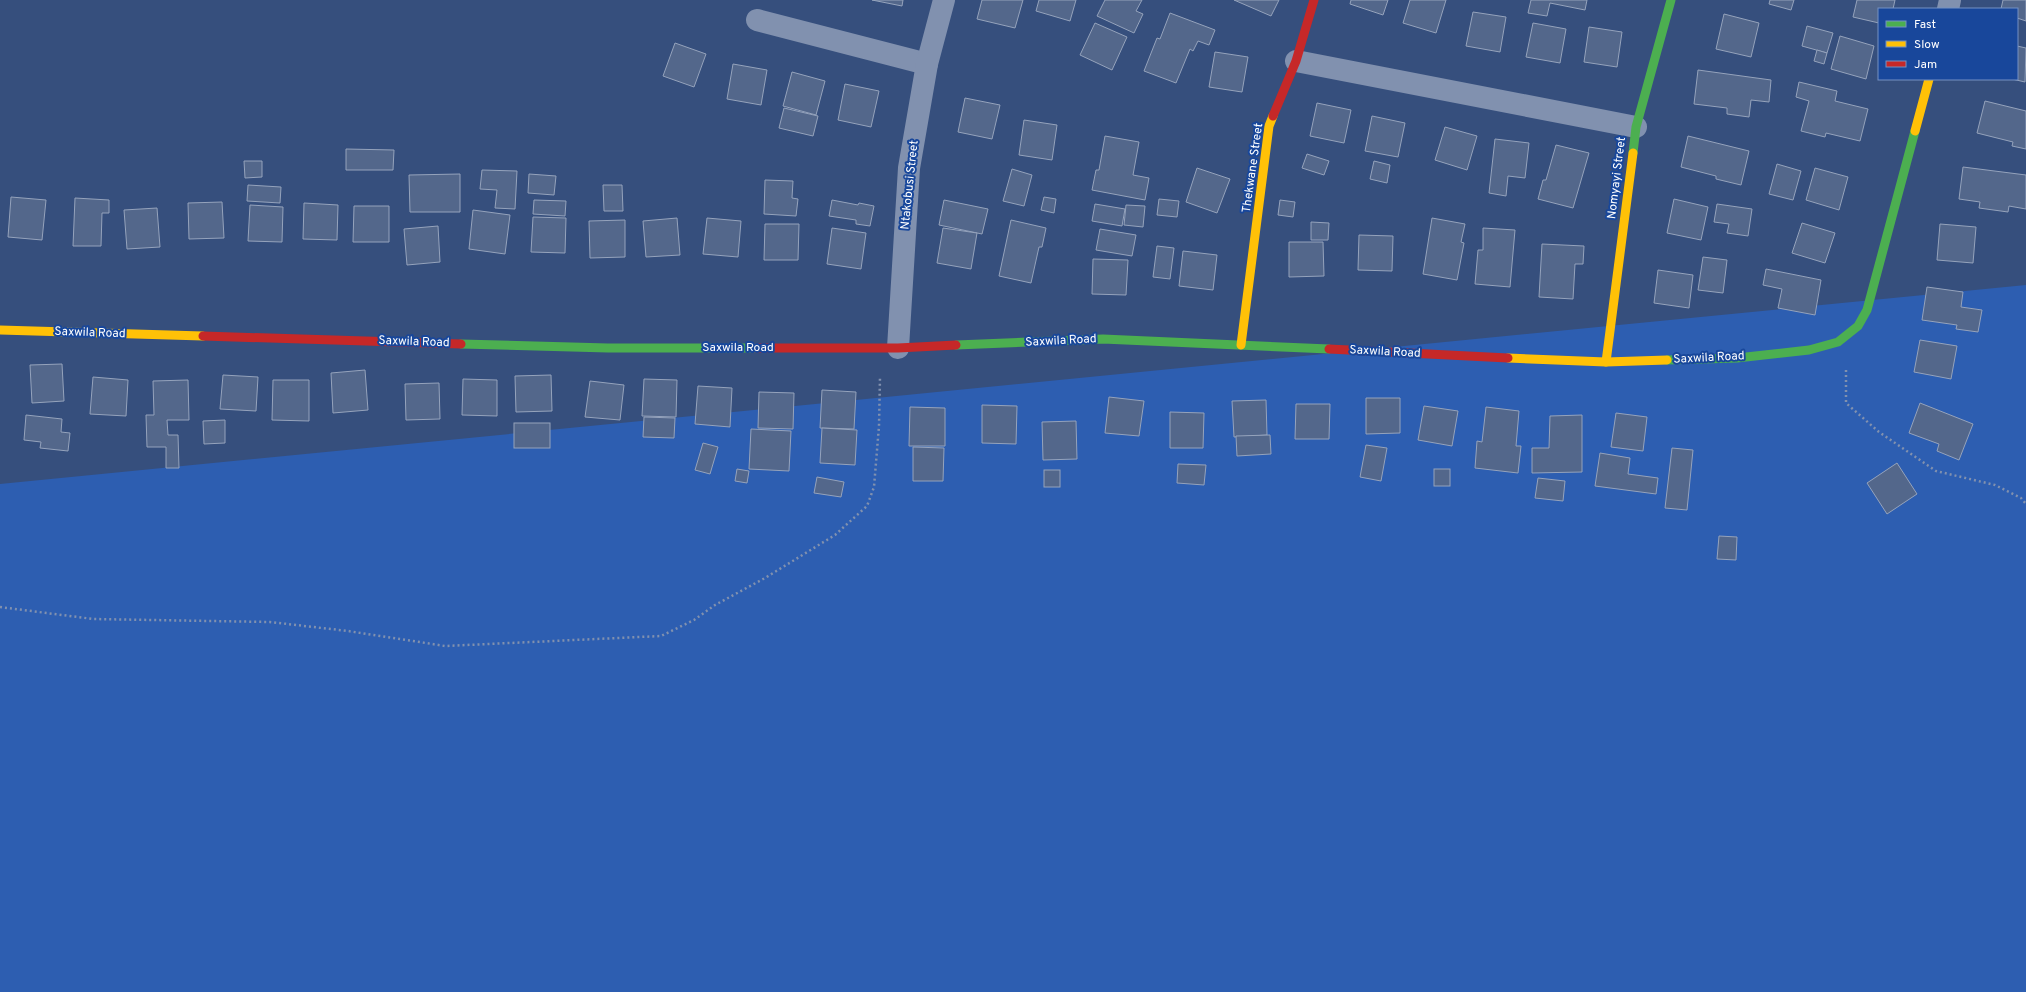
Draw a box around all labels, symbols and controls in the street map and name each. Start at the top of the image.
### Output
legend [1878,8,2018,80]
text: Fast [1914,17,1936,33]
text: Slow [1914,37,1940,53]
text: Jam [1914,57,1937,73]
street label: Thekwane Street [1239,122,1267,214]
street label: Nomyayi Street [1604,136,1630,220]
street label: Ntakobusi Street [897,139,923,231]
street label: Saxwila Road [54,324,126,342]
street label: Saxwila Road [1025,331,1097,351]
street label: Saxwila Road [378,333,450,351]
street label: Saxwila Road [702,340,774,356]
street label: Saxwila Road [1349,342,1421,362]
street label: Saxwila Road [1673,348,1745,368]

